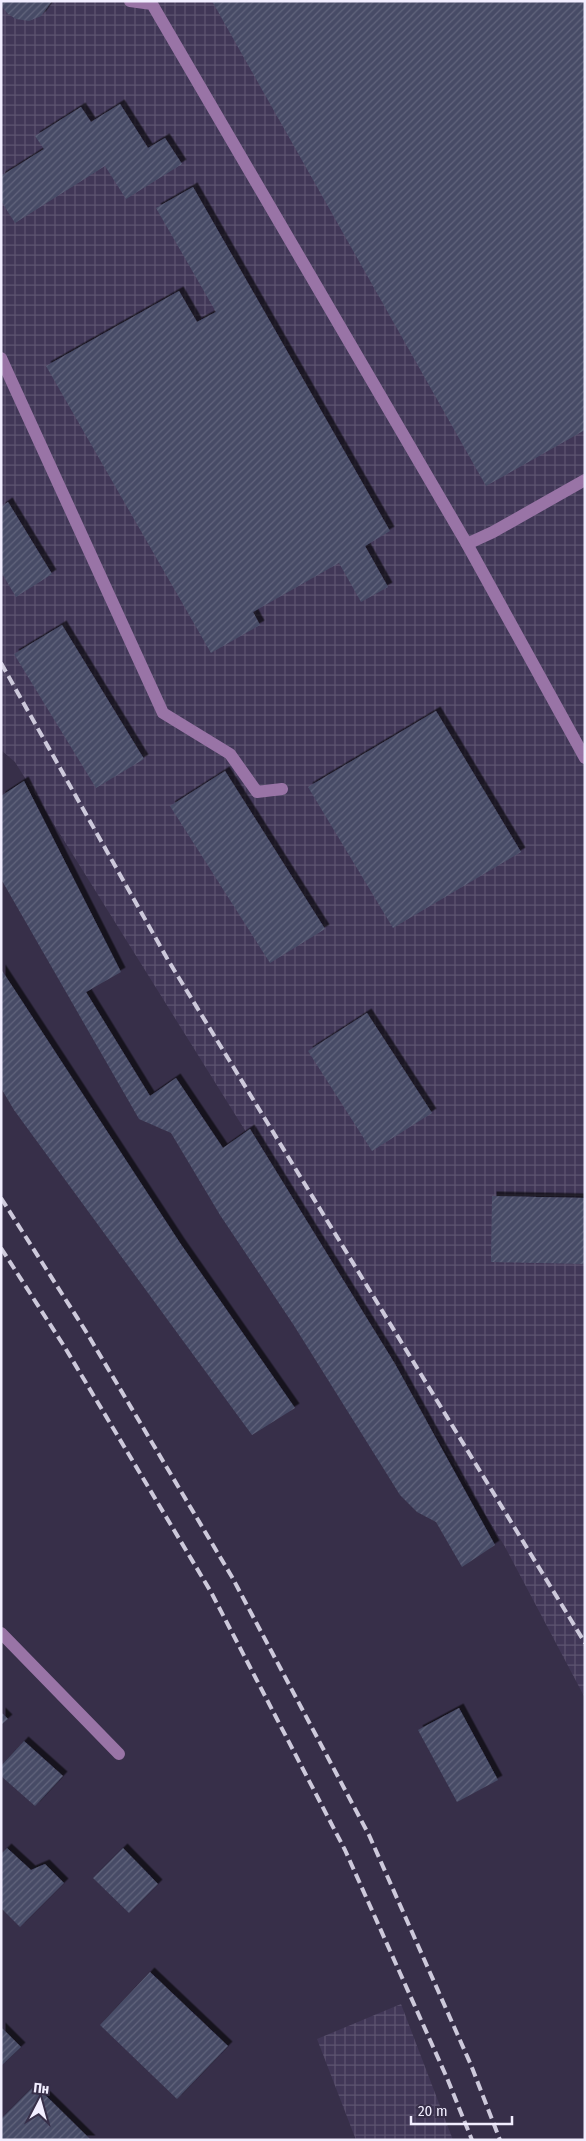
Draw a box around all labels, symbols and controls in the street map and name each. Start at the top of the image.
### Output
north arrow [15,2076,65,2126]
text: Пн [33,2079,50,2098]
scale bar [411,2094,512,2126]
text: 20 m [418,2102,448,2120]

